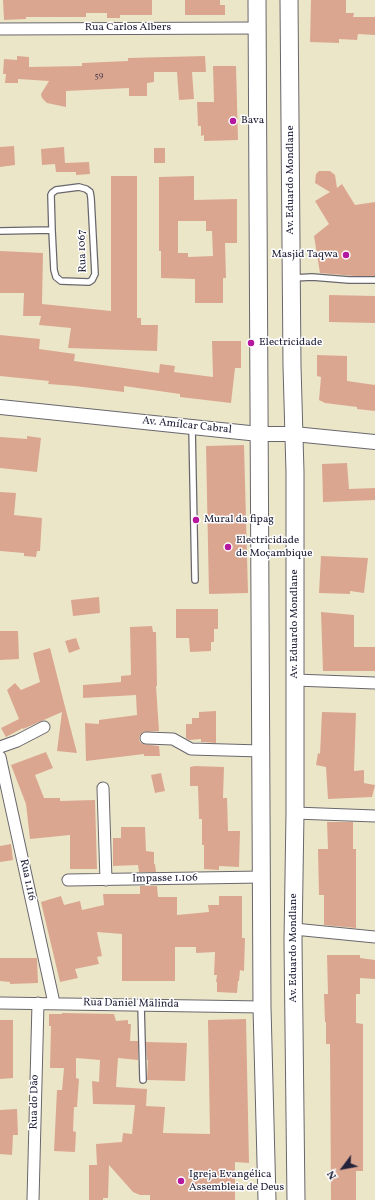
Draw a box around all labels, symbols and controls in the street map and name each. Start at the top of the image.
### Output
street label: Rua Carlos Albers [85,21,171,35]
house number: 59 [95,71,103,81]
place label: Bava [241,114,264,128]
marker: Bava [228,116,238,126]
street label: Av. Eduardo Mondlane [284,125,298,235]
street label: Rua 1067 [76,229,90,273]
place label: Masjid Taqwa [271,248,338,262]
marker: Masjid Taqwa [341,250,351,260]
place label: Electricidade [259,336,322,350]
marker: Electricidade [246,338,256,348]
street label: Av. Amílcar Cabral [142,415,232,437]
place label: Mural da fipag [204,513,274,527]
marker: Mural da fipag [191,515,201,525]
place label: Electricidade de Moçambique [236,534,312,560]
marker: Electricidade de Moçambique [223,542,233,552]
street label: Av. Eduardo Mondlane [288,569,302,679]
street label: Rua 1.116 [16,858,38,902]
street label: Impasse 1.106 [132,872,198,886]
street label: Av. Eduardo Mondlane [287,893,301,1003]
street label: Rua Daniel Malinda [83,997,179,1011]
street label: Rua do Dão [28,1074,42,1130]
north arrow [323,1148,363,1188]
text: N [324,1167,341,1182]
place label: Igreja Evangélica Assembleia de Deus [189,1168,284,1194]
marker: Igreja Evangélica Assembleia de Deus [176,1176,186,1186]

